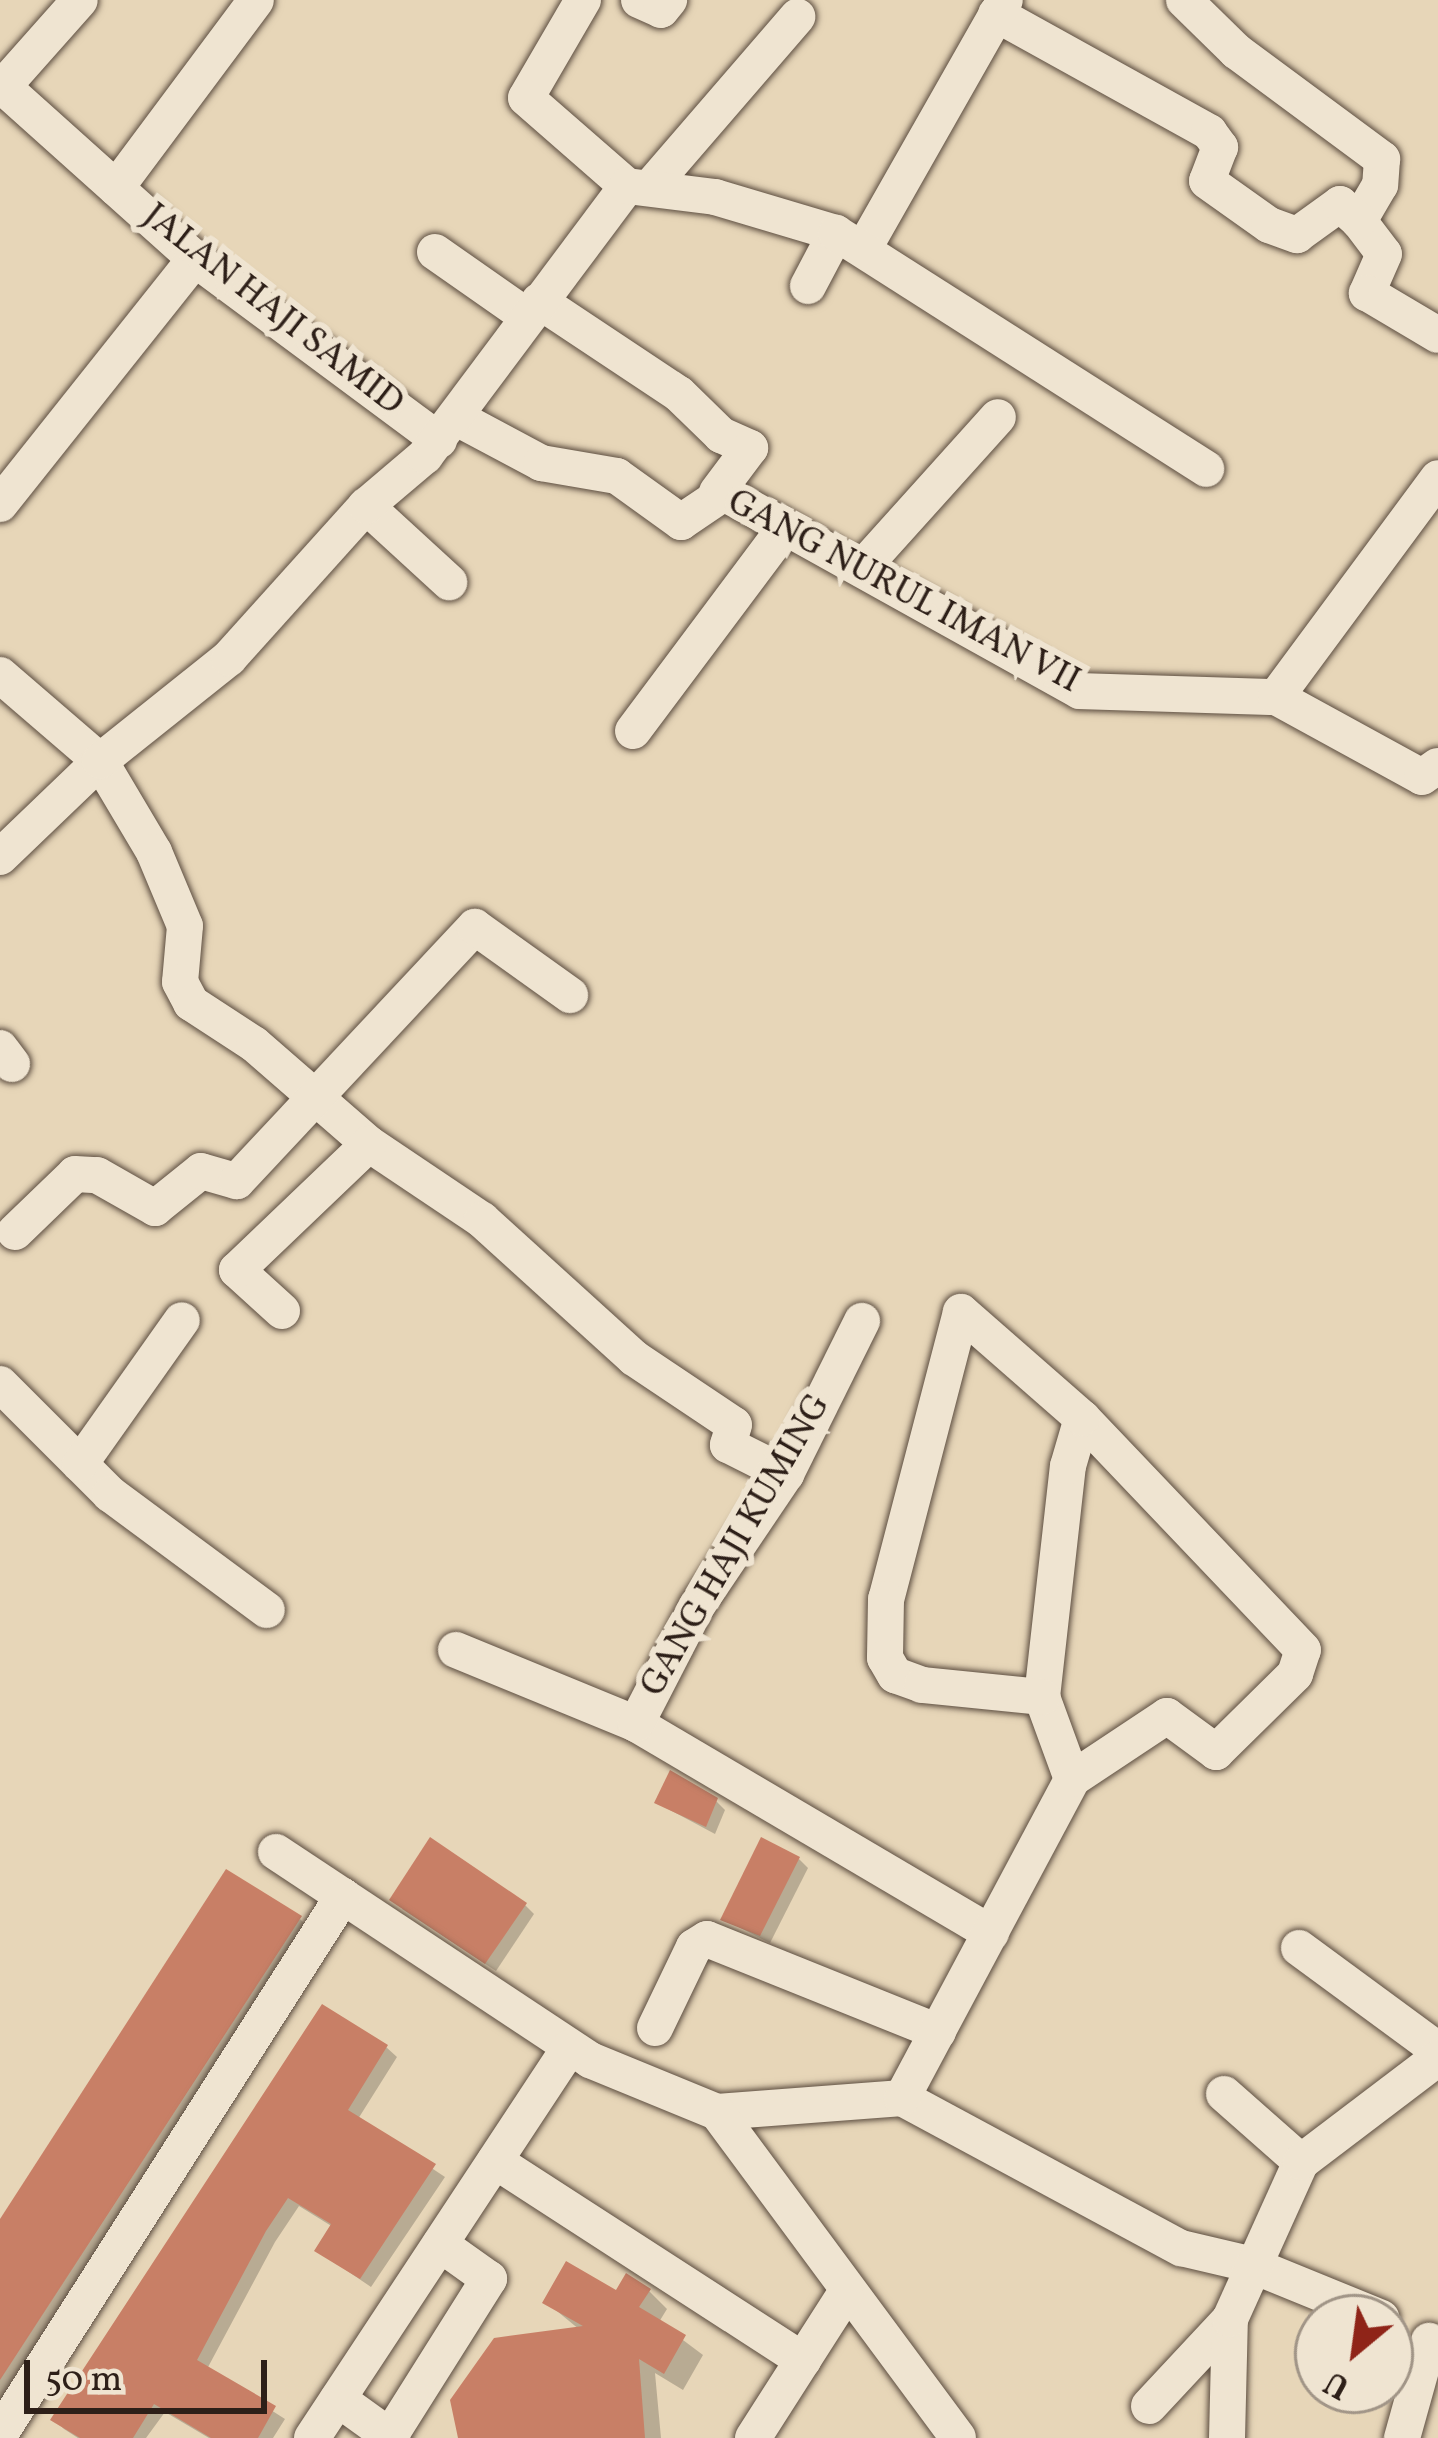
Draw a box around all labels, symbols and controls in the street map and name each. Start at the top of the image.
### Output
street label: JALAN HAJI SAMID [133,196,411,426]
street label: GANG NURUL IMAN VII [719,481,1087,705]
street label: GANG HAJI KUMING [633,1387,841,1705]
north arrow [1294,2294,1414,2414]
scale bar [30,2336,273,2410]
text: 50 m [45,2356,122,2406]
text: U [1317,2357,1359,2408]

